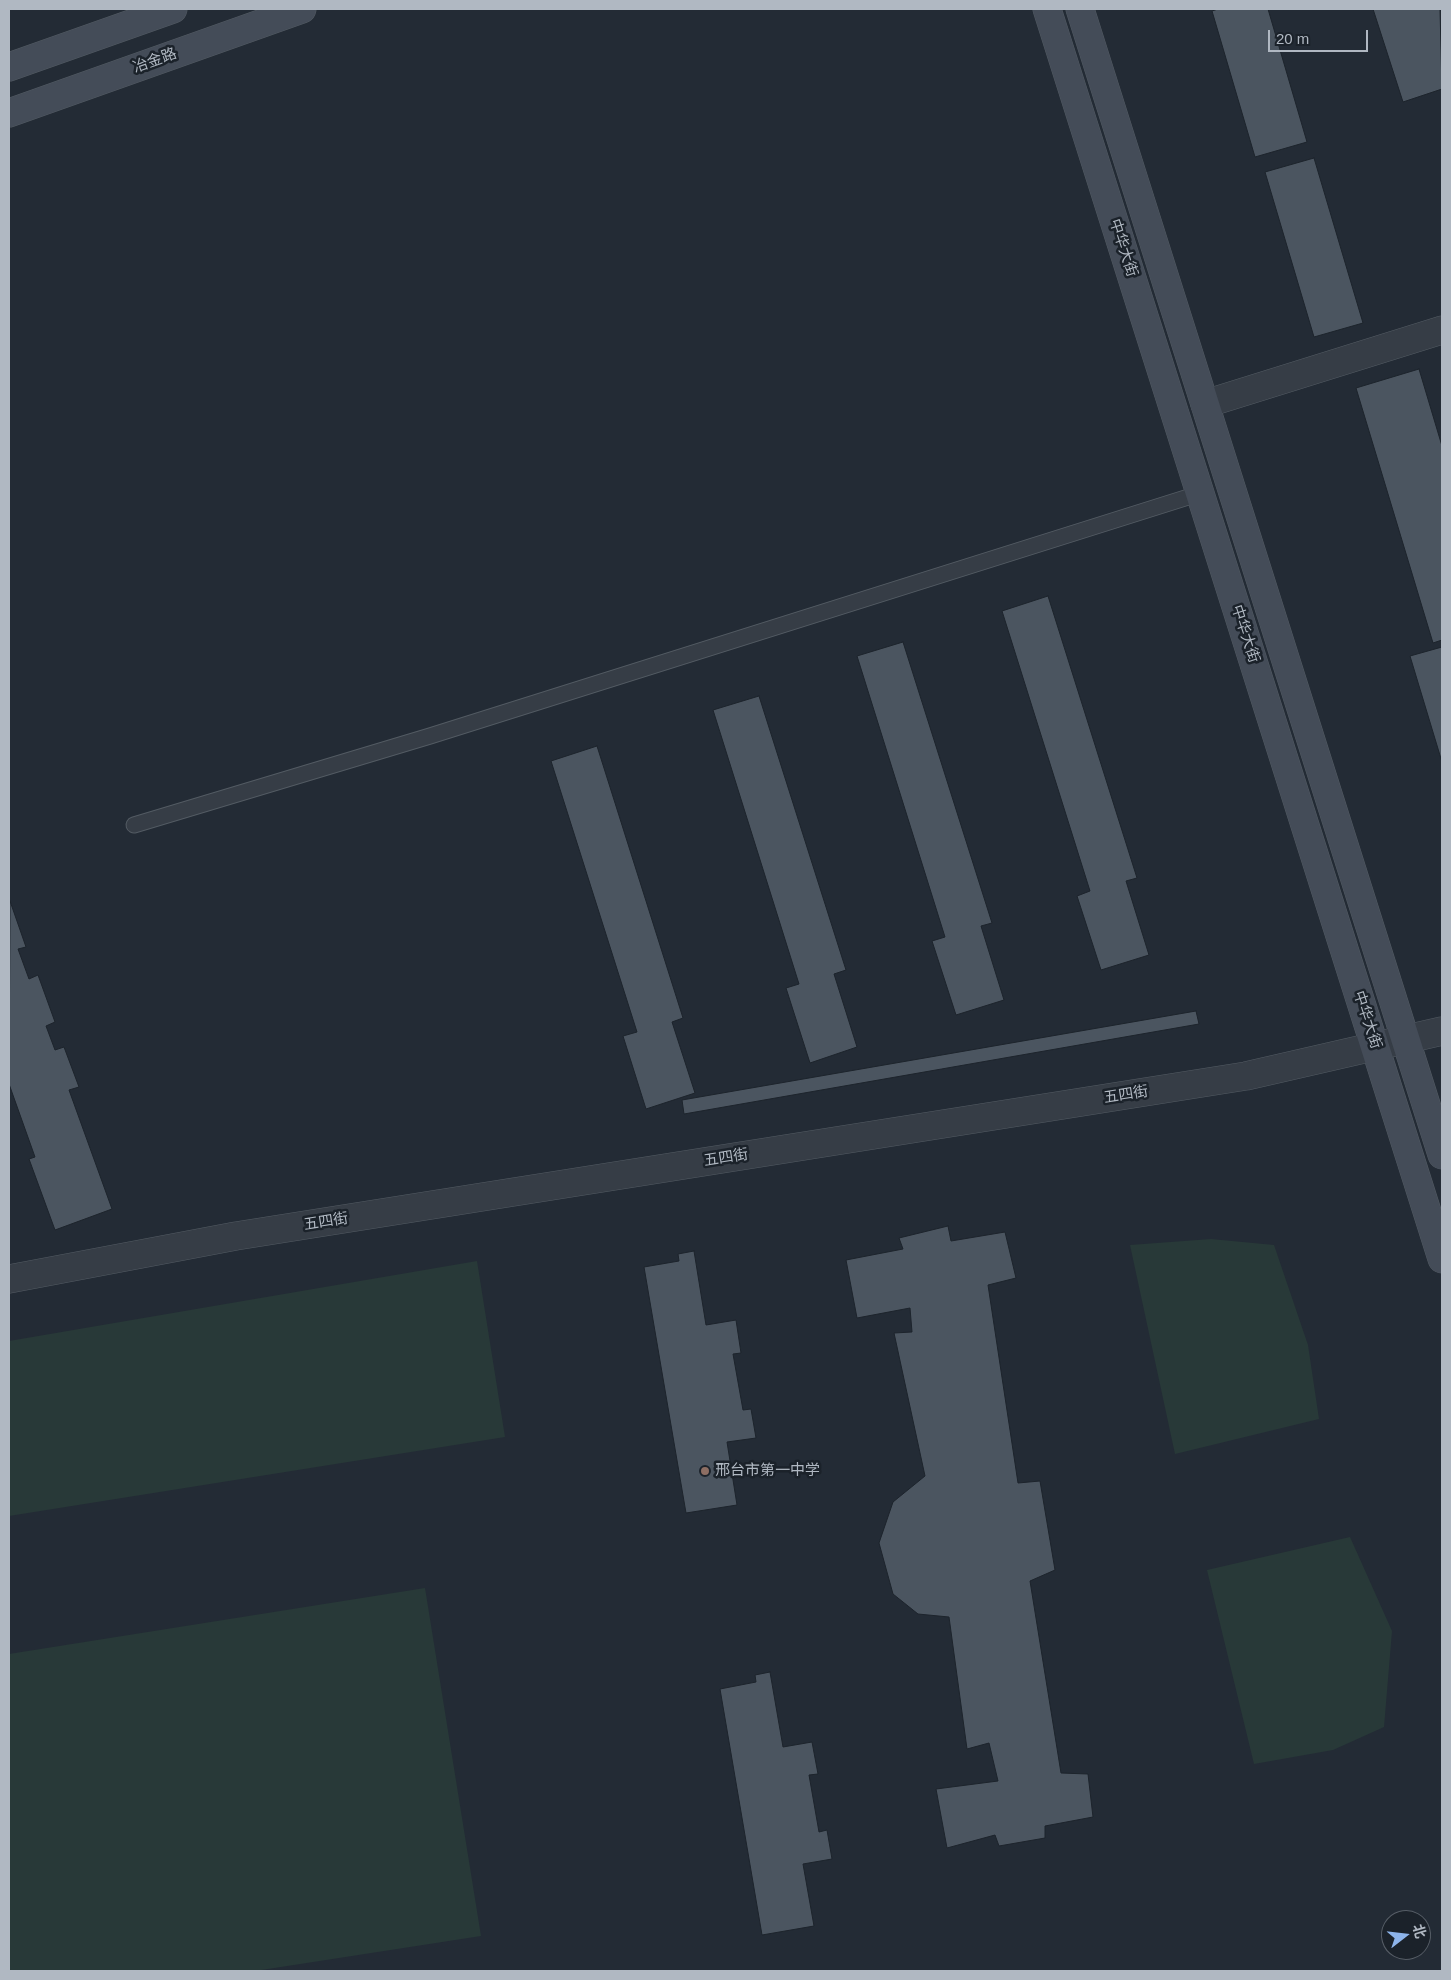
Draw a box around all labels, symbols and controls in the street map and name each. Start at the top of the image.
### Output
scale bar [1271,20,1371,52]
text: 20 m [1276,30,1309,47]
street label: 冶金路 [131,45,179,77]
street label: 中华大街 [1105,217,1141,279]
street label: 中华大街 [1227,603,1263,665]
street label: 中华大街 [1349,989,1385,1051]
street label: 五四街 [1102,1083,1150,1107]
street label: 五四街 [702,1146,750,1170]
street label: 五四街 [302,1210,350,1234]
place label: 邢台市第一中学 [715,1462,820,1480]
marker: 邢台市第一中学 [699,1465,711,1477]
north arrow [1381,1910,1431,1960]
text: 北 [1410,1922,1429,1940]

